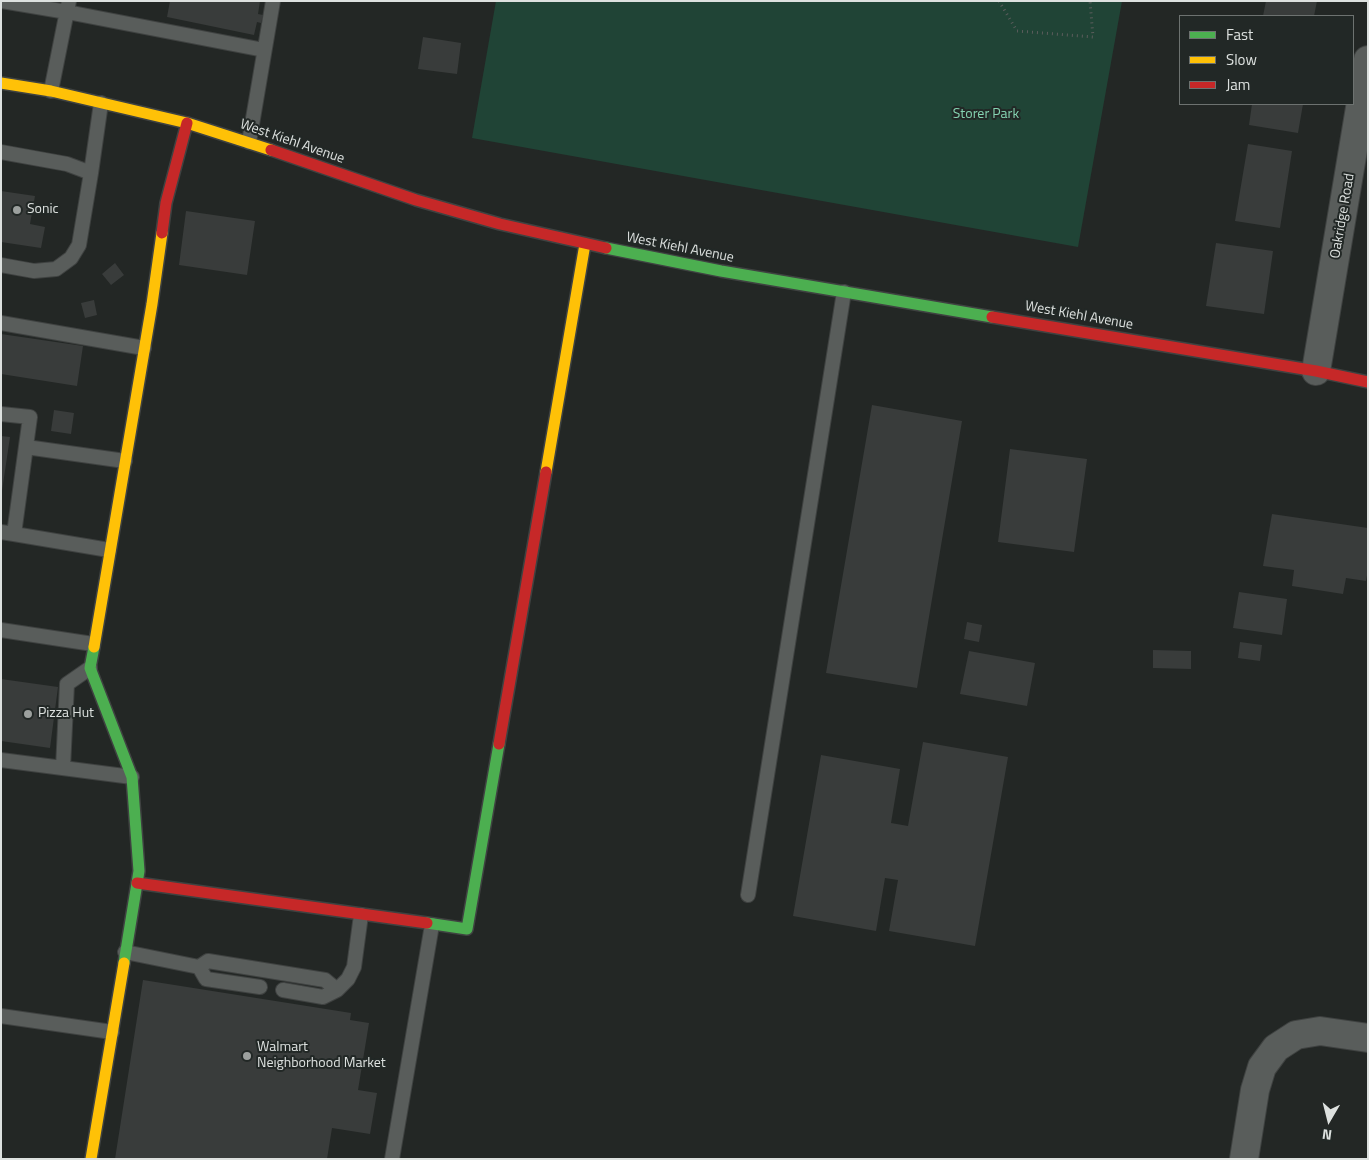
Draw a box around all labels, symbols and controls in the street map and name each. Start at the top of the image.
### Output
legend [1179,15,1354,105]
text: Fast [1226,23,1253,46]
text: Slow [1226,48,1257,71]
text: Jam [1226,73,1250,96]
park label: Storer Park [953,107,1019,123]
street label: West Kiehl Avenue [238,116,346,168]
street label: Oakridge Road [1327,172,1359,260]
place label: Sonic [27,202,59,218]
marker: Sonic [11,204,23,216]
street label: West Kiehl Avenue [625,229,735,267]
street label: West Kiehl Avenue [1024,298,1134,334]
place label: Pizza Hut [38,706,94,722]
marker: Pizza Hut [22,708,34,720]
place label: Walmart Neighborhood Market [257,1040,386,1072]
marker: Walmart Neighborhood Market [241,1050,253,1062]
north arrow [1304,1095,1354,1145]
text: N [1321,1124,1333,1146]

